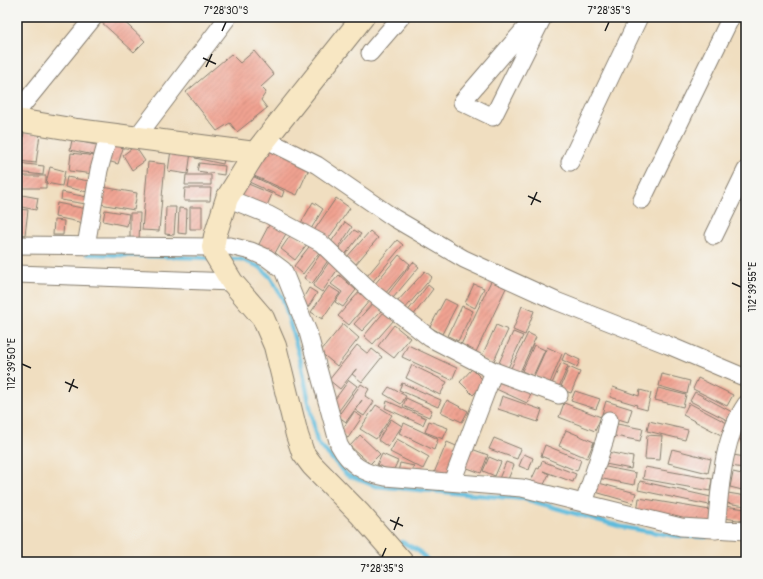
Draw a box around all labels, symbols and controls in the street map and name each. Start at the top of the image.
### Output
text: 7°28'30"S [204,5,248,17]
text: 7°28'35"S [587,5,631,17]
text: 112°39'55"E [747,262,759,312]
text: 112°39'50"E [6,338,18,390]
text: 7°28'35"S [360,563,404,575]

